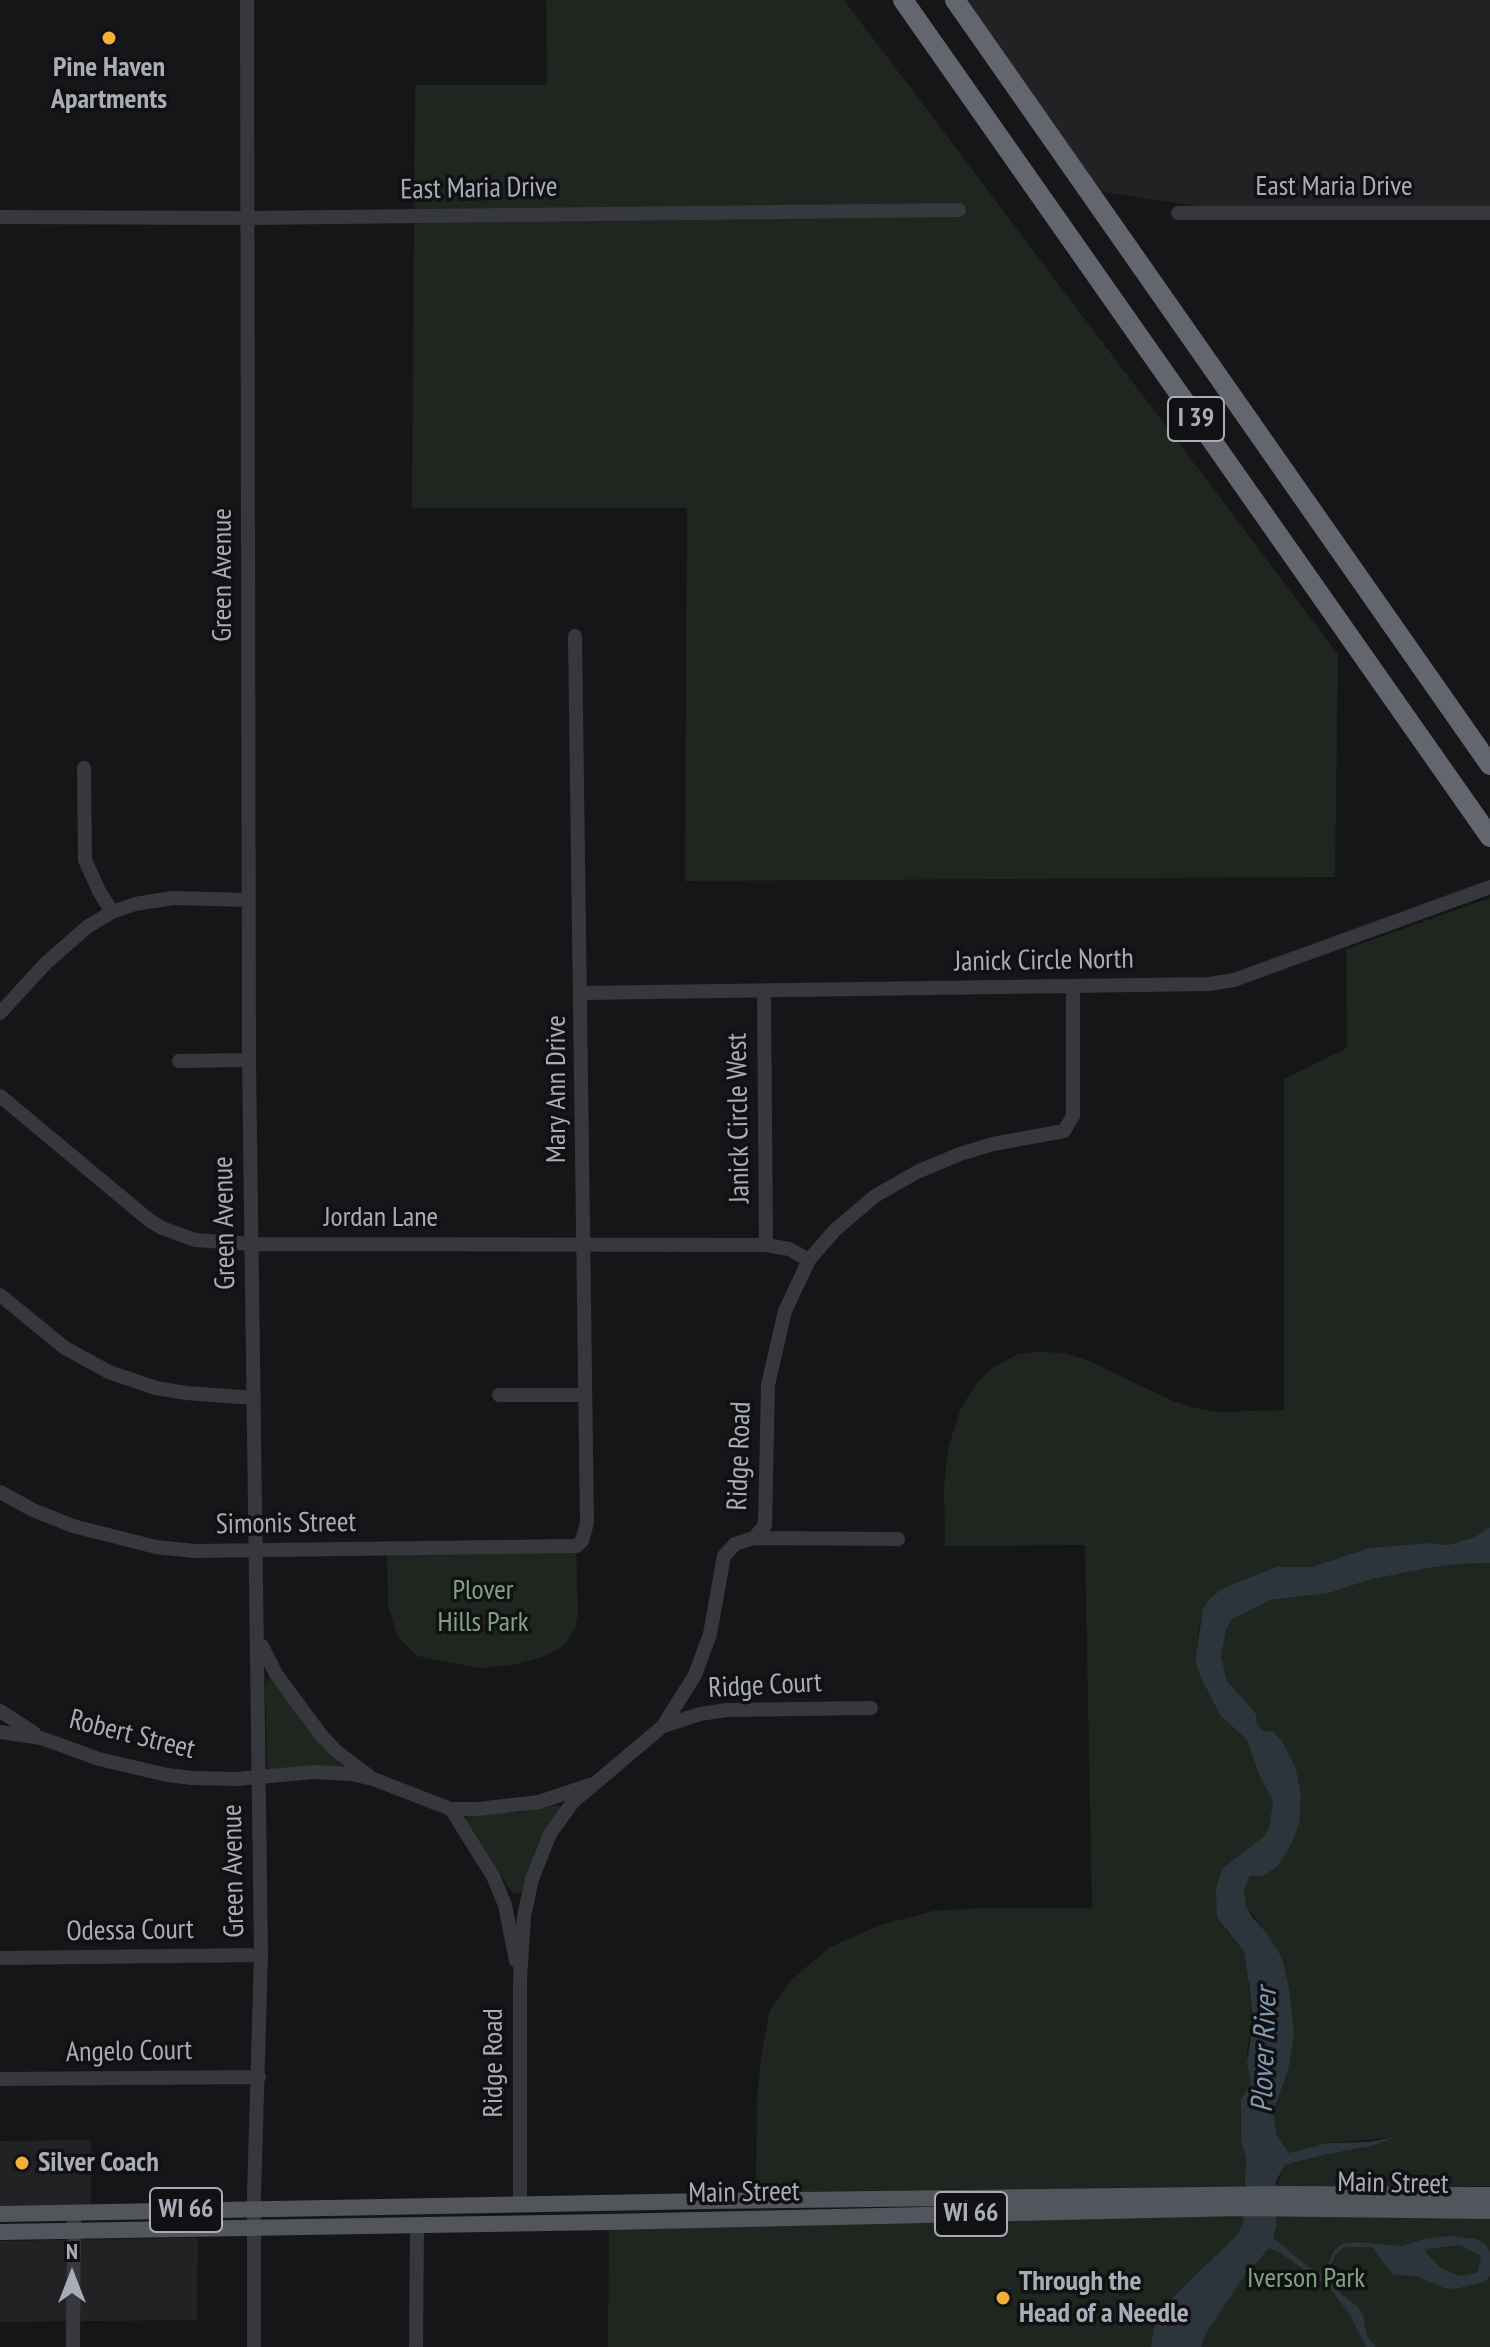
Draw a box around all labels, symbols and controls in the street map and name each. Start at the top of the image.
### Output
marker: Pine Haven Apartments [100,29,118,47]
place label: Pine Haven Apartments [51,51,167,117]
street label: East Maria Drive [1255,170,1413,204]
street label: East Maria Drive [400,171,558,207]
road number: I 39 [1168,397,1224,441]
street label: Green Avenue [206,508,240,642]
street label: Janick Circle North [954,943,1134,979]
street label: Mary Ann Drive [540,1015,574,1163]
street label: Janick Circle West [721,1033,757,1203]
street label: Green Avenue [207,1156,243,1290]
street label: Jordan Lane [324,1201,438,1235]
street label: Ridge Road [721,1401,759,1511]
street label: Simonis Street [216,1506,356,1542]
park label: Plover Hills Park [437,1574,529,1640]
street label: Ridge Court [707,1666,823,1706]
street label: Robert Street [66,1703,198,1767]
street label: Green Avenue [216,1804,252,1938]
street label: Odessa Court [66,1913,194,1949]
water label: Plover River [1245,1987,1285,2113]
street label: Ridge Road [477,2008,511,2118]
street label: Angelo Court [66,2034,192,2070]
place label: Silver Coach [38,2146,159,2180]
marker: Silver Coach [13,2154,31,2172]
street label: Main Street [1337,2166,1449,2202]
street label: Main Street [688,2175,800,2211]
road number: WI 66 [150,2188,222,2232]
road number: WI 66 [935,2192,1007,2236]
north arrow [32,2235,112,2315]
text: N [66,2237,78,2265]
park label: Iverson Park [1247,2262,1365,2296]
place label: Through the Head of a Needle [1019,2265,1189,2331]
marker: Through the Head of a Needle [994,2289,1012,2307]

